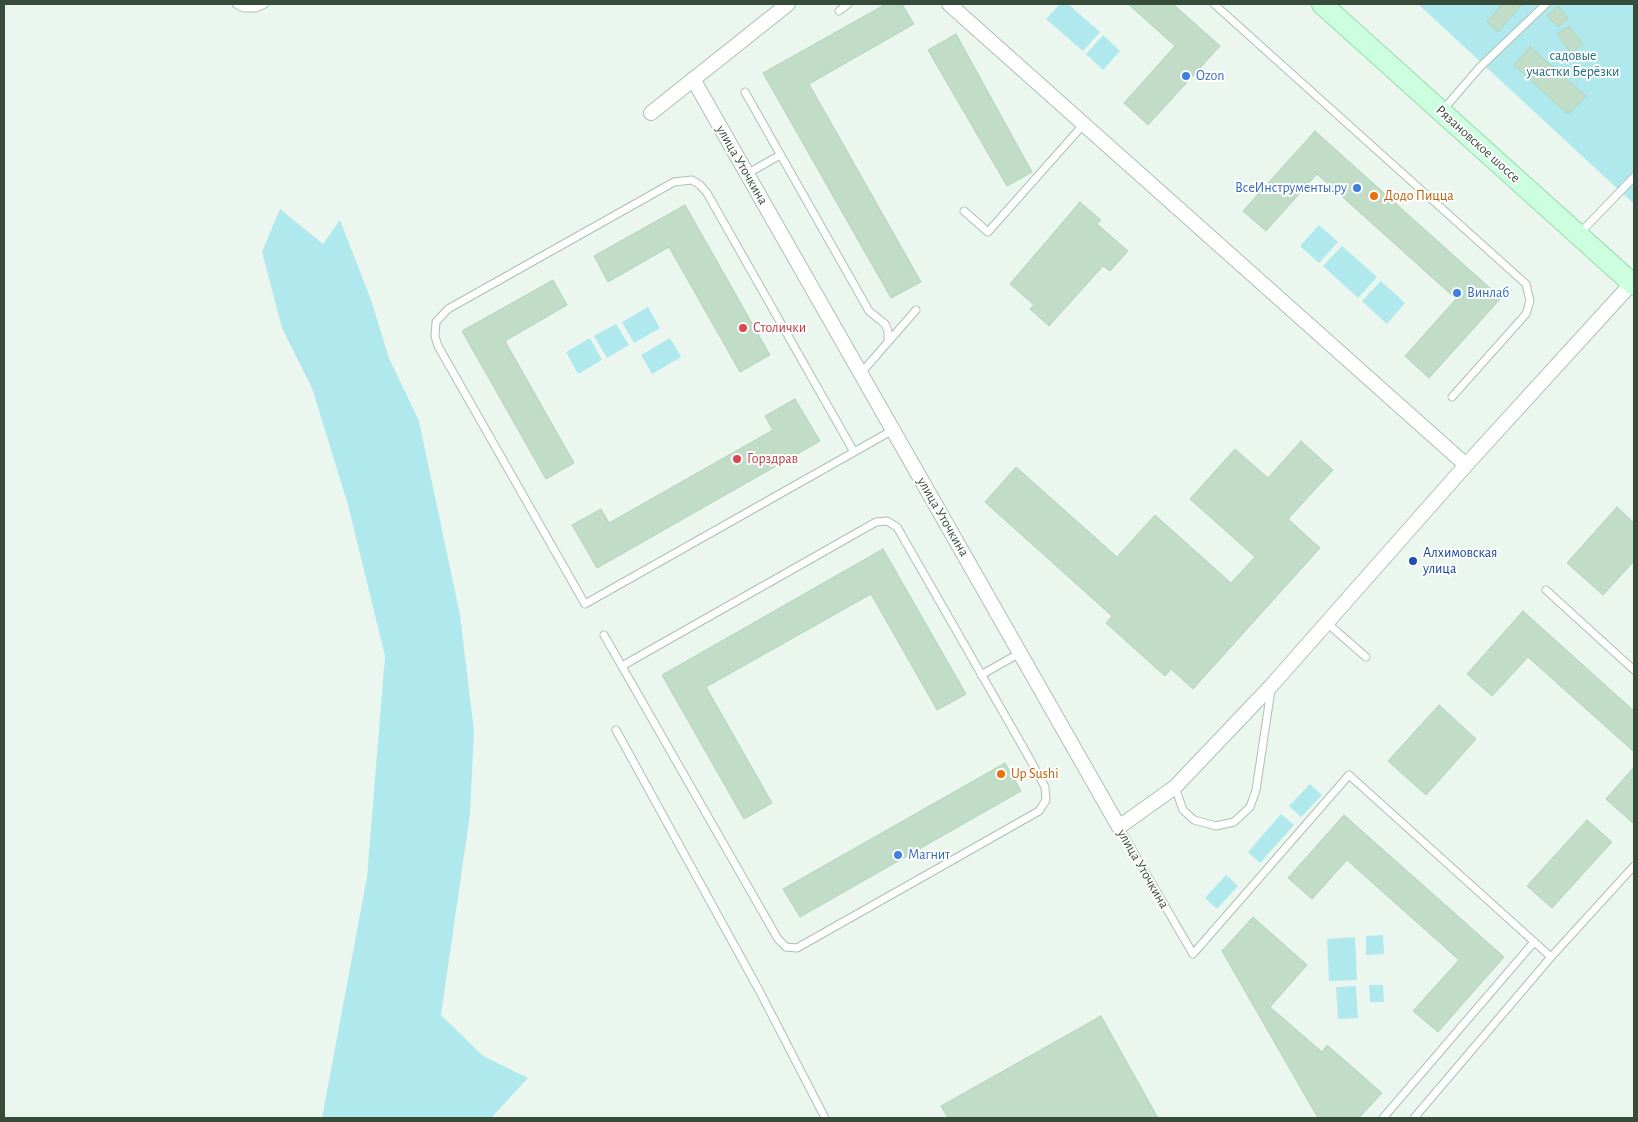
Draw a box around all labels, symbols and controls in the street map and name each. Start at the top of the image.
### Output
park label: садовые участки Берёзки [1527,48,1619,80]
place label: Ozon [1196,68,1224,84]
marker: Ozon [1180,70,1192,82]
street label: Рязановское шоссе [1432,102,1524,186]
street label: улица Уточкина [712,122,772,208]
place label: ВсеИнструменты.ру [1235,180,1347,196]
marker: ВсеИнструменты.ру [1351,182,1363,194]
place label: Додо Пицца [1384,188,1454,204]
marker: Додо Пицца [1368,190,1380,202]
place label: Винлаб [1467,285,1509,301]
marker: Винлаб [1451,287,1463,299]
place label: Столички [753,320,806,336]
marker: Столички [737,322,749,334]
place label: Горздрав [747,451,798,467]
marker: Горздрав [731,453,743,465]
street label: улица Уточкина [913,474,973,560]
place label: Алхимовская улица [1423,545,1497,578]
marker: Алхимовская улица [1407,555,1419,567]
place label: Up Sushi [1011,766,1059,782]
marker: Up Sushi [995,768,1007,780]
street label: улица Уточкина [1113,826,1173,912]
place label: Магнит [908,847,950,863]
marker: Магнит [892,849,904,861]

